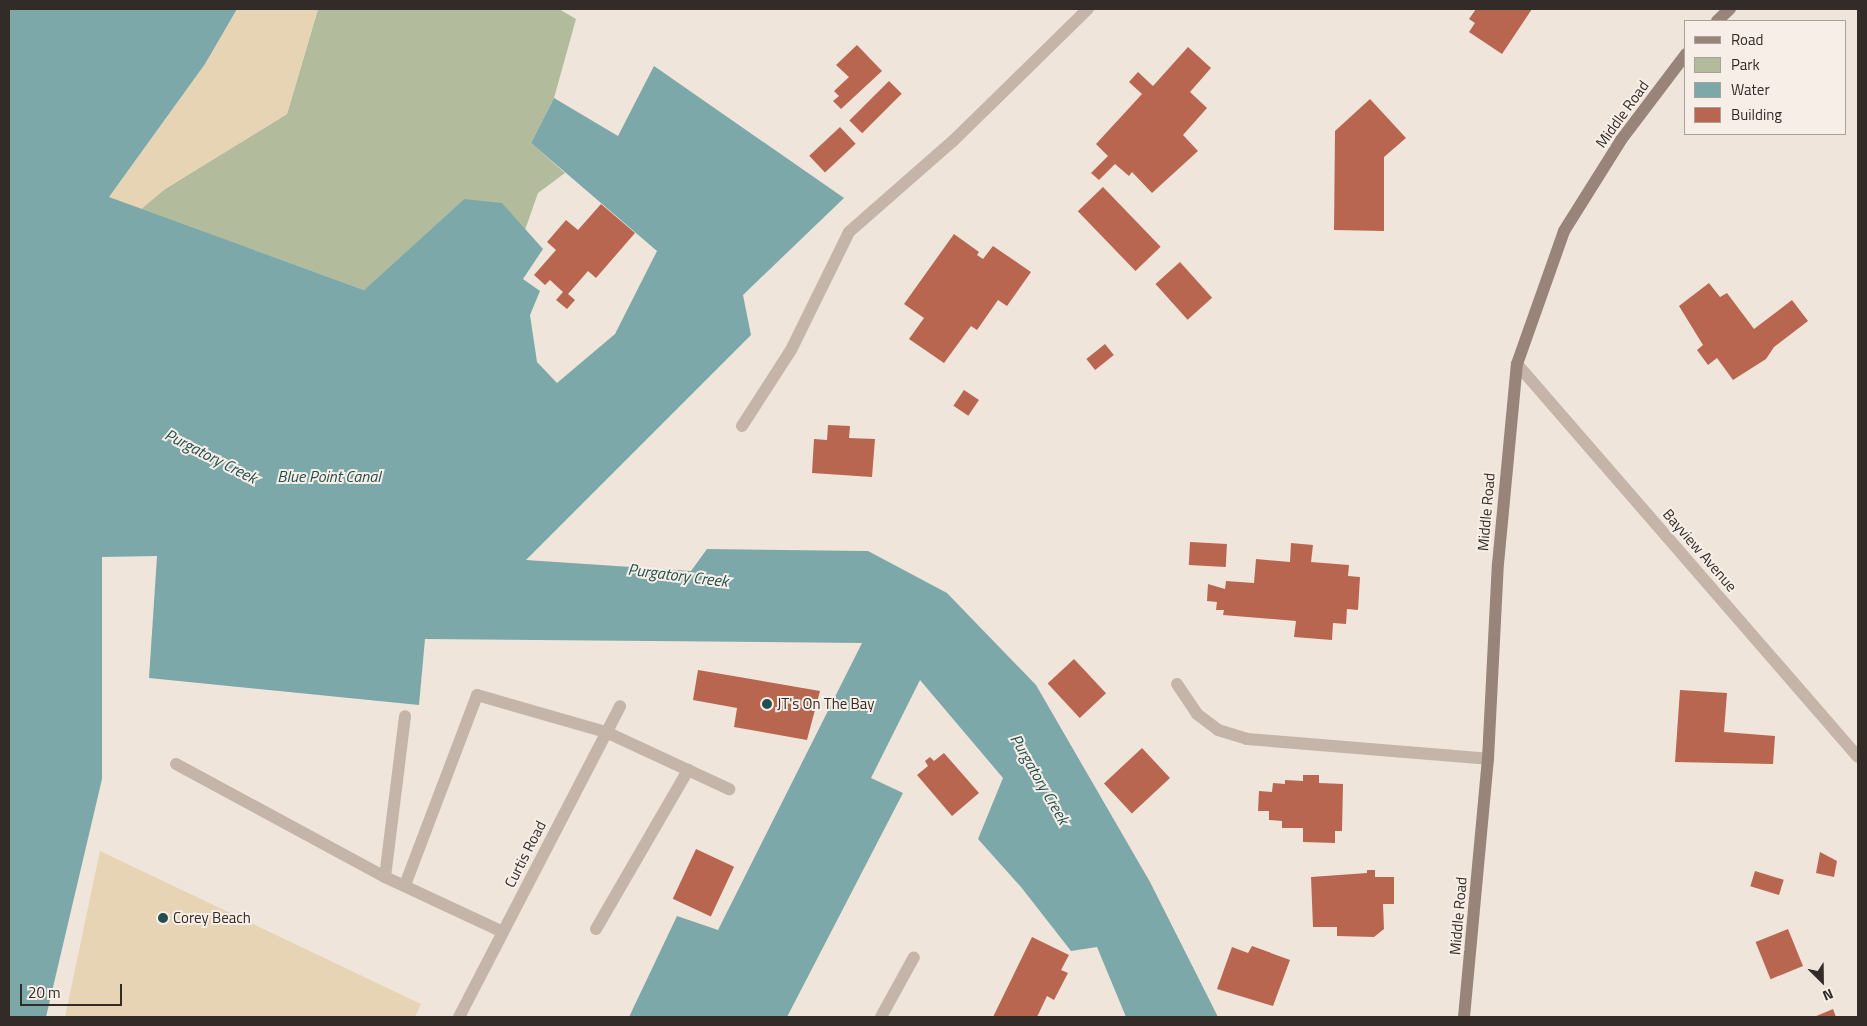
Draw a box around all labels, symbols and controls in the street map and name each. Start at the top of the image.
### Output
legend [1684,20,1847,135]
text: Road [1731,28,1763,51]
text: Park [1731,53,1760,76]
street label: Middle Road [1592,77,1652,151]
text: Water [1731,78,1770,101]
text: Building [1731,103,1782,126]
water label: Purgatory Creek [162,425,260,487]
water label: Blue Point Canal [277,466,381,486]
street label: Middle Road [1474,472,1498,552]
street label: Bayview Avenue [1659,505,1741,595]
water label: Purgatory Creek [627,559,729,591]
place label: JT's On The Bay [777,695,875,713]
marker: JT's On The Bay [761,698,773,710]
water label: Purgatory Creek [1006,731,1074,827]
street label: Curtis Road [501,818,549,890]
street label: Middle Road [1446,876,1470,956]
place label: Corey Beach [173,909,251,927]
marker: Corey Beach [157,912,169,924]
north arrow [1797,956,1847,1006]
scale bar [22,974,125,1006]
text: 20 m [28,981,61,1004]
text: N [1819,984,1837,1007]

